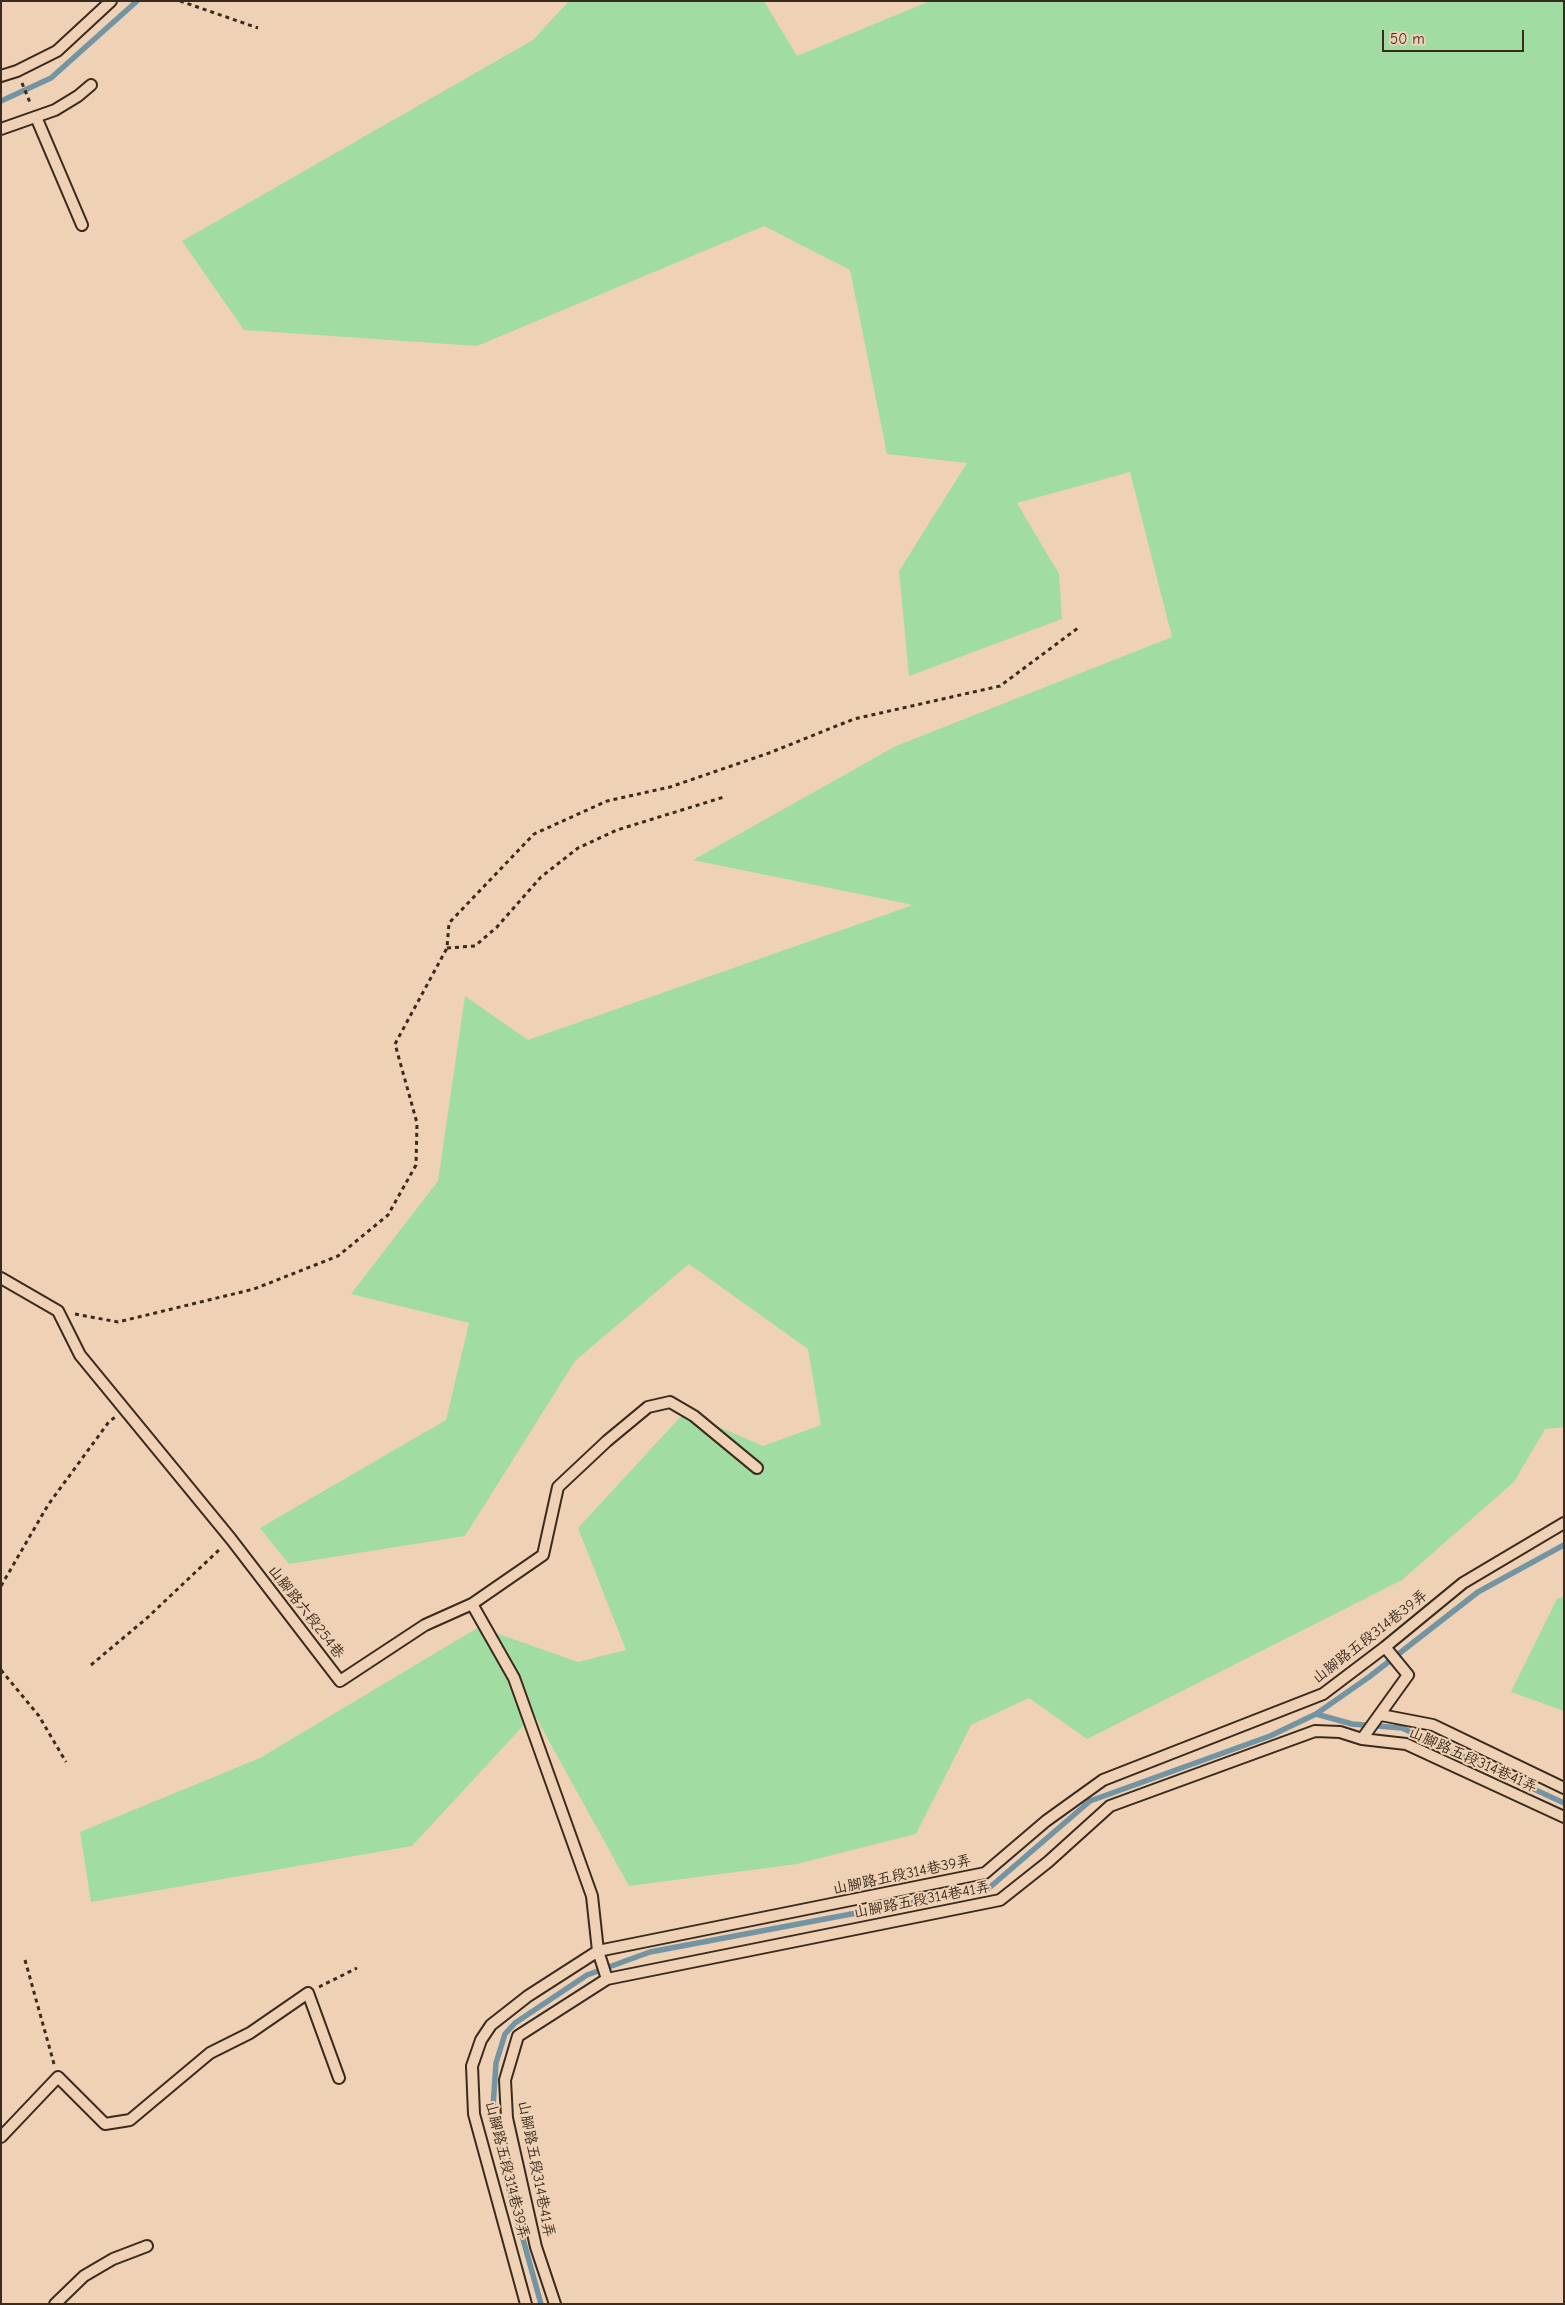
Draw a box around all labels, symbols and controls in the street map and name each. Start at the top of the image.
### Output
scale bar [1385,20,1528,52]
text: 50 m [1390,30,1425,48]
street label: 山腳路六段254巷 [264,1562,348,1662]
street label: 山腳路五段314巷39弄 [1309,1586,1431,1688]
street label: 山腳路五段314巷41弄 [1406,1724,1540,1796]
street label: 山腳路五段314巷39弄 [831,1852,973,1898]
street label: 山腳路五段314巷41弄 [852,1878,992,1922]
street label: 山腳路五段314巷39弄 [481,2099,533,2241]
street label: 山腳路五段314巷41弄 [514,2099,558,2239]

